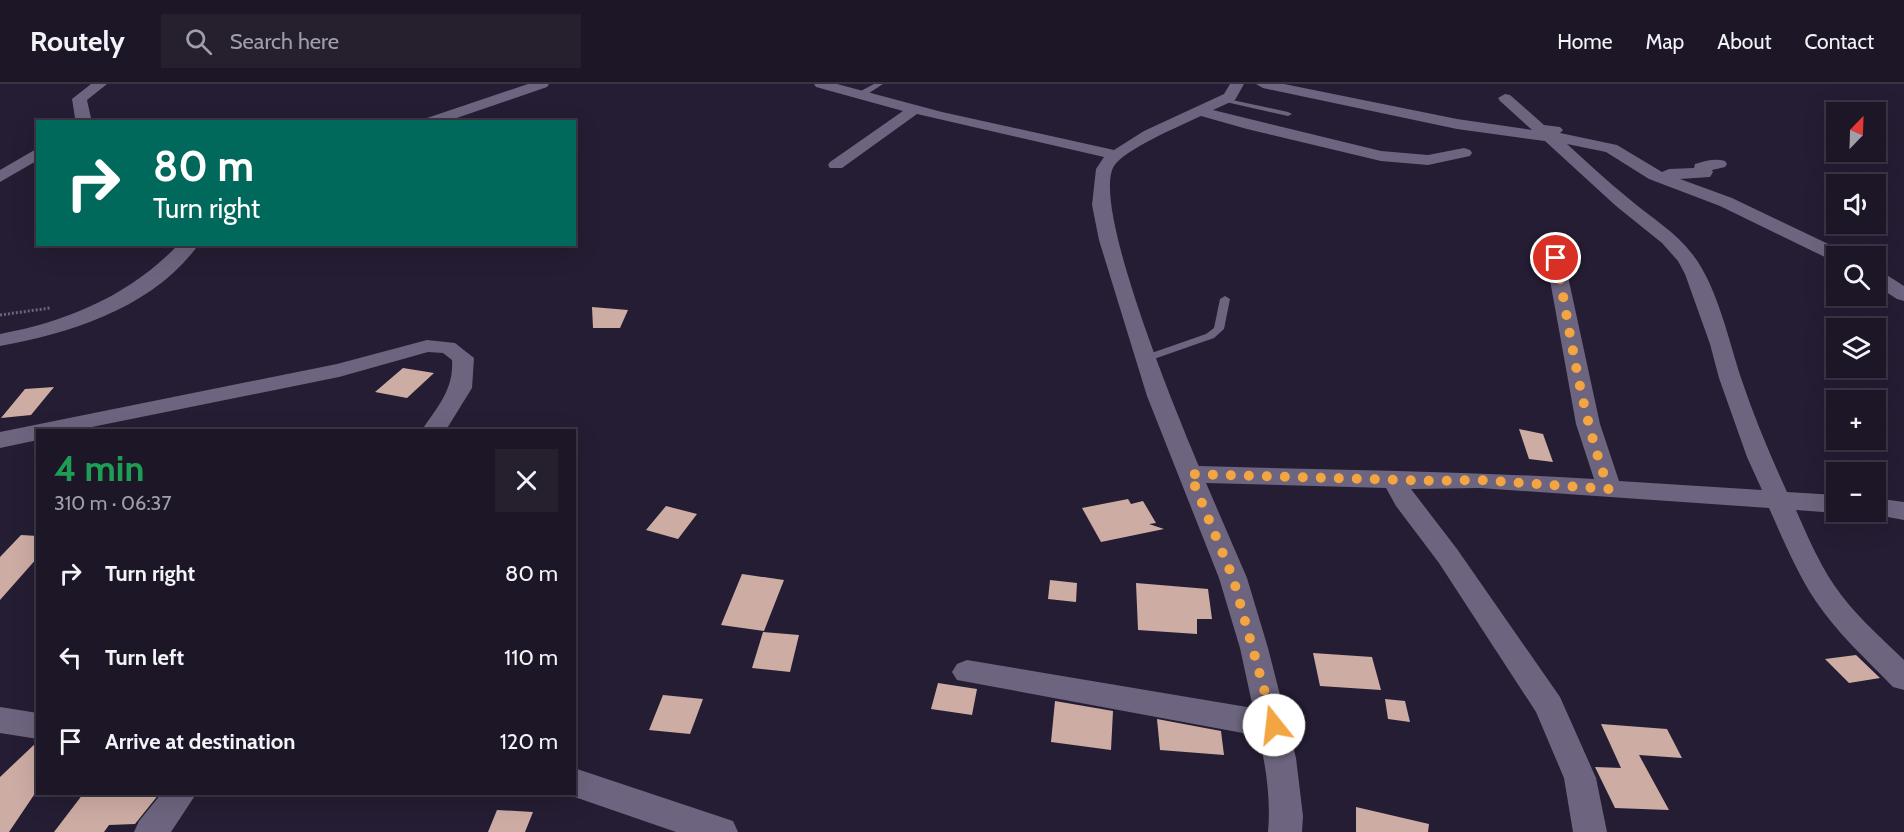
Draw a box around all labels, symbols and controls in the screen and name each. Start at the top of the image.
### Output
search box [161,14,581,68]
text: Routely [30,24,125,58]
icon: search [182,25,215,58]
text: Search here [230,28,339,55]
text: Home [1557,29,1613,54]
text: Map [1646,29,1684,54]
text: About [1717,29,1771,54]
text: Contact [1804,29,1874,54]
north arrow [1826,102,1886,162]
map controls [1826,102,1886,522]
text: 80 m [153,140,254,192]
icon: right [54,144,132,222]
button: sound [1826,174,1886,234]
text: Turn right [153,192,260,225]
pin [1530,232,1581,283]
icon: arrive [1539,241,1572,274]
button: search [1826,246,1886,306]
button: layers [1826,318,1886,378]
button: + [1826,390,1886,450]
text: 4 min [54,446,144,490]
button: close [495,449,558,512]
button: − [1826,462,1886,522]
text: 310 m · 06:37 [54,491,171,515]
icon: right [54,557,87,590]
text: Turn right [105,560,195,587]
text: 80 m [505,560,558,587]
icon: left [54,641,87,674]
text: Turn left [105,644,184,671]
text: 110 m [504,644,558,671]
position arrow [1242,693,1306,757]
icon: arrive [54,725,87,758]
text: Arrive at destination [105,728,295,755]
text: 120 m [500,728,558,755]

